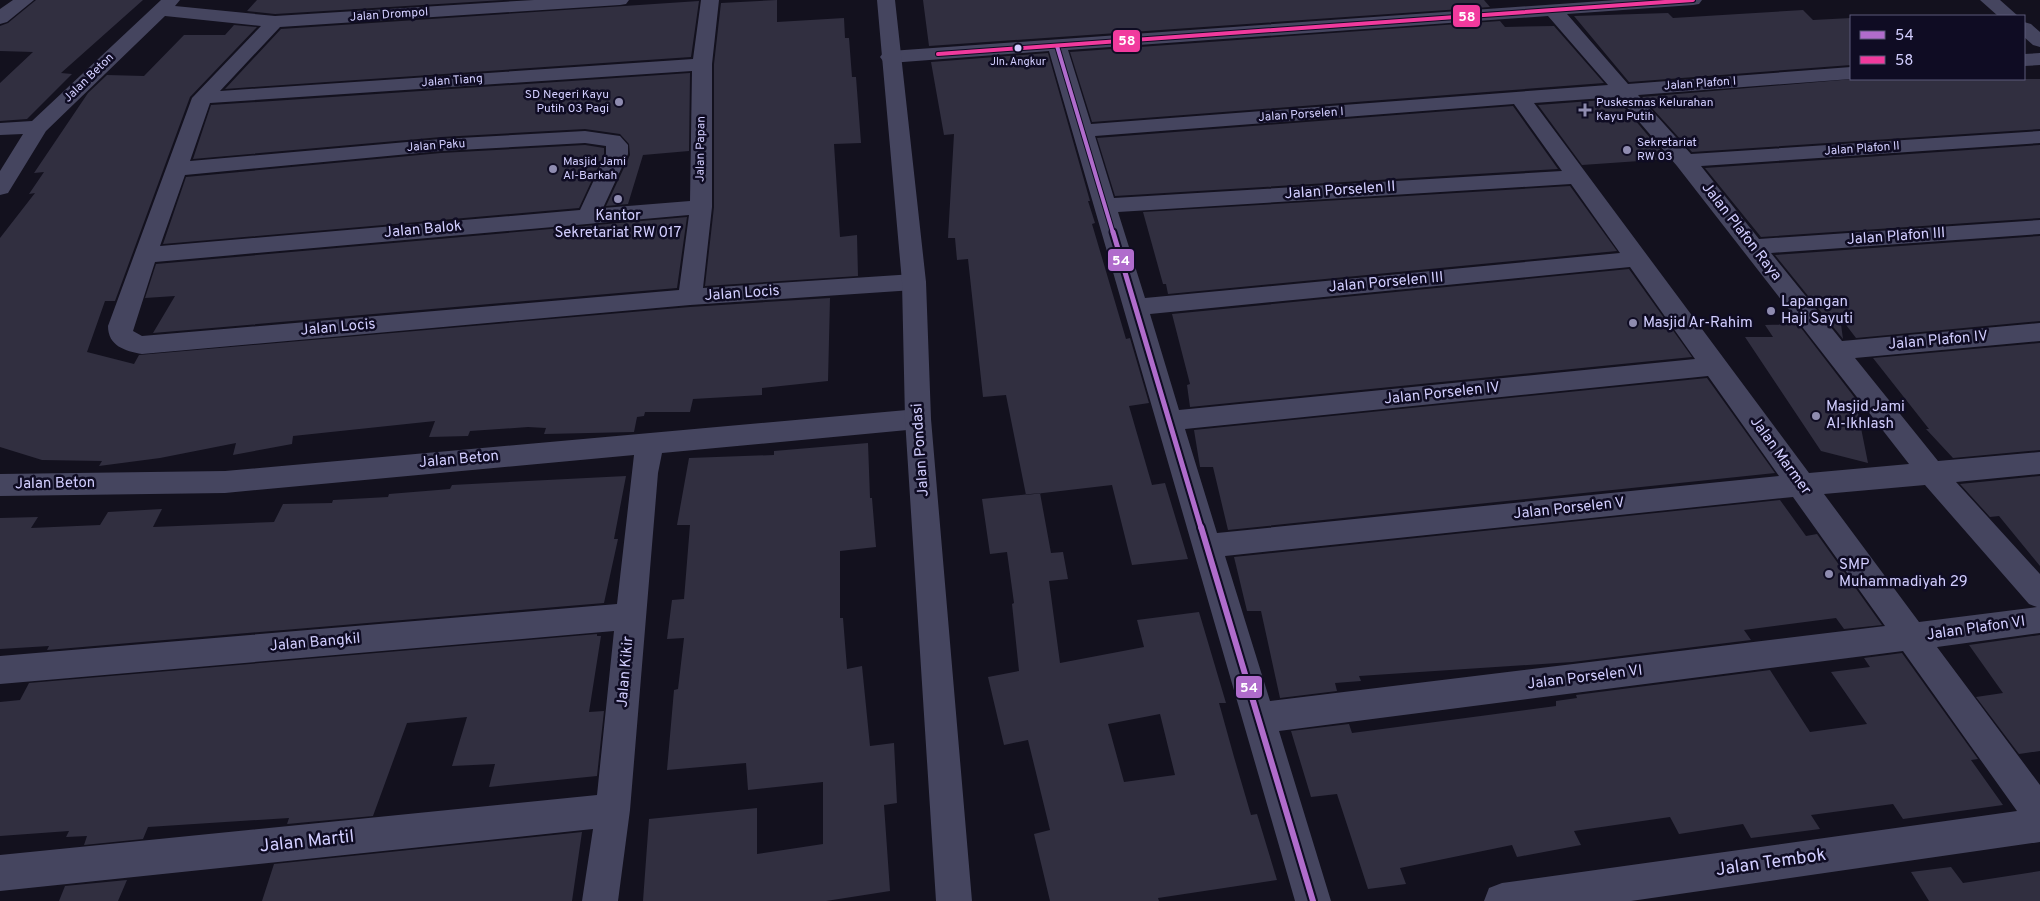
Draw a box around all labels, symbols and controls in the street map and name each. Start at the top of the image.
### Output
street label: Jalan Drompol [349,4,429,26]
line badge: 58 [1452,4,1481,28]
text: 58 [1458,9,1476,26]
legend [1850,15,2025,80]
text: 54 [1895,27,1914,46]
line badge: 58 [1112,29,1141,53]
text: 58 [1118,33,1136,50]
marker: Jln. Angkur [1013,43,1023,53]
street label: Jalan Beton [60,50,118,106]
text: 58 [1895,52,1913,71]
place label: Jln. Angkur [990,55,1047,69]
street label: Jalan Tiang [421,71,483,91]
street label: Jalan Plafon I [1663,73,1737,95]
place label: SD Negeri Kayu Putih 03 Pagi [525,87,609,117]
place label: Puskesmas Kelurahan Kayu Putih [1596,95,1714,125]
marker: SD Negeri Kayu Putih 03 Pagi [613,96,625,108]
marker: Puskesmas Kelurahan Kayu Putih [1578,103,1592,117]
street label: Jalan Porselen I [1258,104,1344,126]
street label: Jalan Papan [692,116,710,182]
place label: Sekretariat RW 03 [1637,135,1697,165]
street label: Jalan Paku [406,136,466,156]
street label: Jalan Plafon II [1824,138,1900,160]
marker: Sekretariat RW 03 [1621,144,1633,156]
place label: Masjid Jami Al-Barkah [563,154,626,184]
marker: Masjid Jami Al-Barkah [547,163,559,175]
street label: Jalan Porselen II [1284,178,1396,204]
street label: Jalan Plafon Raya [1697,179,1785,285]
marker: Kantor Sekretariat RW 017 [612,193,624,205]
place label: Kantor Sekretariat RW 017 [555,207,682,243]
street label: Jalan Balok [383,217,463,243]
street label: Jalan Plafon III [1846,224,1946,250]
line badge: 54 [1107,248,1135,272]
text: 54 [1112,253,1130,270]
street label: Jalan Porselen III [1328,269,1444,297]
street label: Jalan Locis [704,282,780,306]
place label: Lapangan Haji Sayuti [1781,293,1853,329]
marker: Lapangan Haji Sayuti [1765,305,1777,317]
place label: Masjid Ar-Rahim [1643,314,1753,333]
street label: Jalan Locis [300,315,376,341]
marker: Masjid Ar-Rahim [1627,317,1639,329]
street label: Jalan Plafon IV [1887,327,1989,355]
street label: Jalan Porselen IV [1383,378,1501,410]
place label: Masjid Jami Al-Ikhlash [1826,398,1905,434]
street label: Jalan Pondasi [908,403,934,497]
marker: Masjid Jami Al-Ikhlash [1810,410,1822,422]
street label: Jalan Marmer [1745,413,1815,499]
street label: Jalan Beton [418,447,500,473]
street label: Jalan Beton [15,474,95,494]
street label: Jalan Porselen V [1512,494,1626,524]
place label: SMP Muhammadiyah 29 [1839,556,1968,592]
marker: SMP Muhammadiyah 29 [1823,568,1835,580]
street label: Jalan Plafon VI [1925,613,2027,645]
street label: Jalan Bangkil [269,630,361,656]
street label: Jalan Kikir [613,635,639,708]
street label: Jalan Porselen VI [1526,662,1644,694]
line badge: 54 [1235,675,1263,699]
text: 54 [1240,680,1258,697]
street label: Jalan Martil [259,826,355,858]
street label: Jalan Tembok [1714,844,1828,882]

